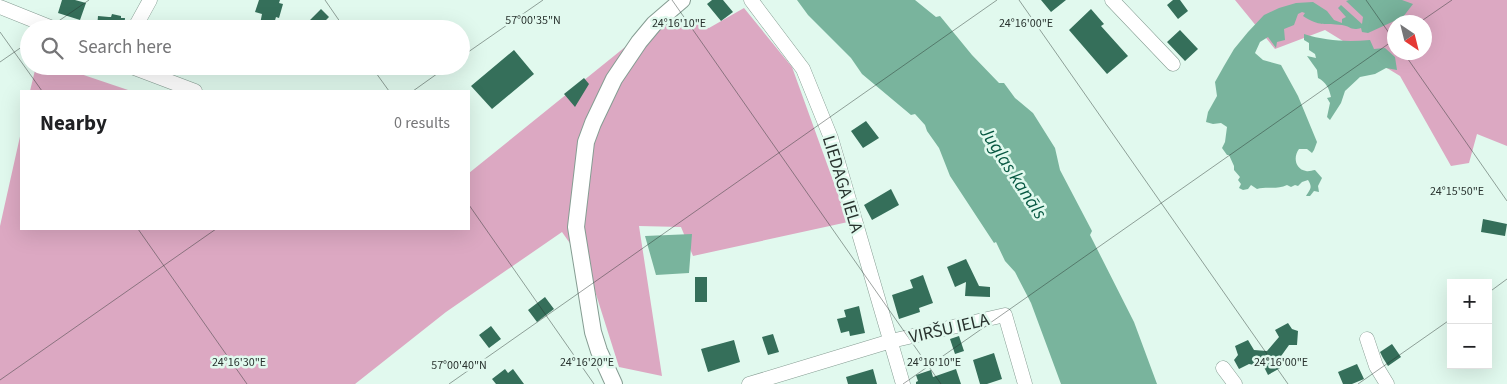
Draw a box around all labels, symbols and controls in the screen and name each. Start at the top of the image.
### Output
text: 57°00'35"N [505,12,561,29]
text: 24°16'10"E [652,15,706,32]
text: 24°16'00"E [999,15,1053,32]
north arrow [1387,15,1432,60]
search box [20,20,470,75]
icon: search [38,34,66,62]
text: Search here [78,34,172,61]
text: Nearby [40,108,107,138]
text: 0 results [394,112,450,134]
water label: Juglas kanāls [972,120,1053,225]
street label: LIEDAGA IELA [816,132,869,236]
text: 24°15'50"E [1430,183,1484,200]
map controls [1447,279,1492,369]
button: + [1447,279,1492,324]
street label: VIRŠU IELA [907,307,992,350]
button: − [1447,324,1492,369]
text: 24°16'30"E [212,354,266,371]
text: 24°16'20"E [560,354,614,371]
text: 24°16'10"E [907,354,961,371]
text: 24°16'00"E [1254,354,1308,371]
text: 57°00'40"N [431,357,487,374]

